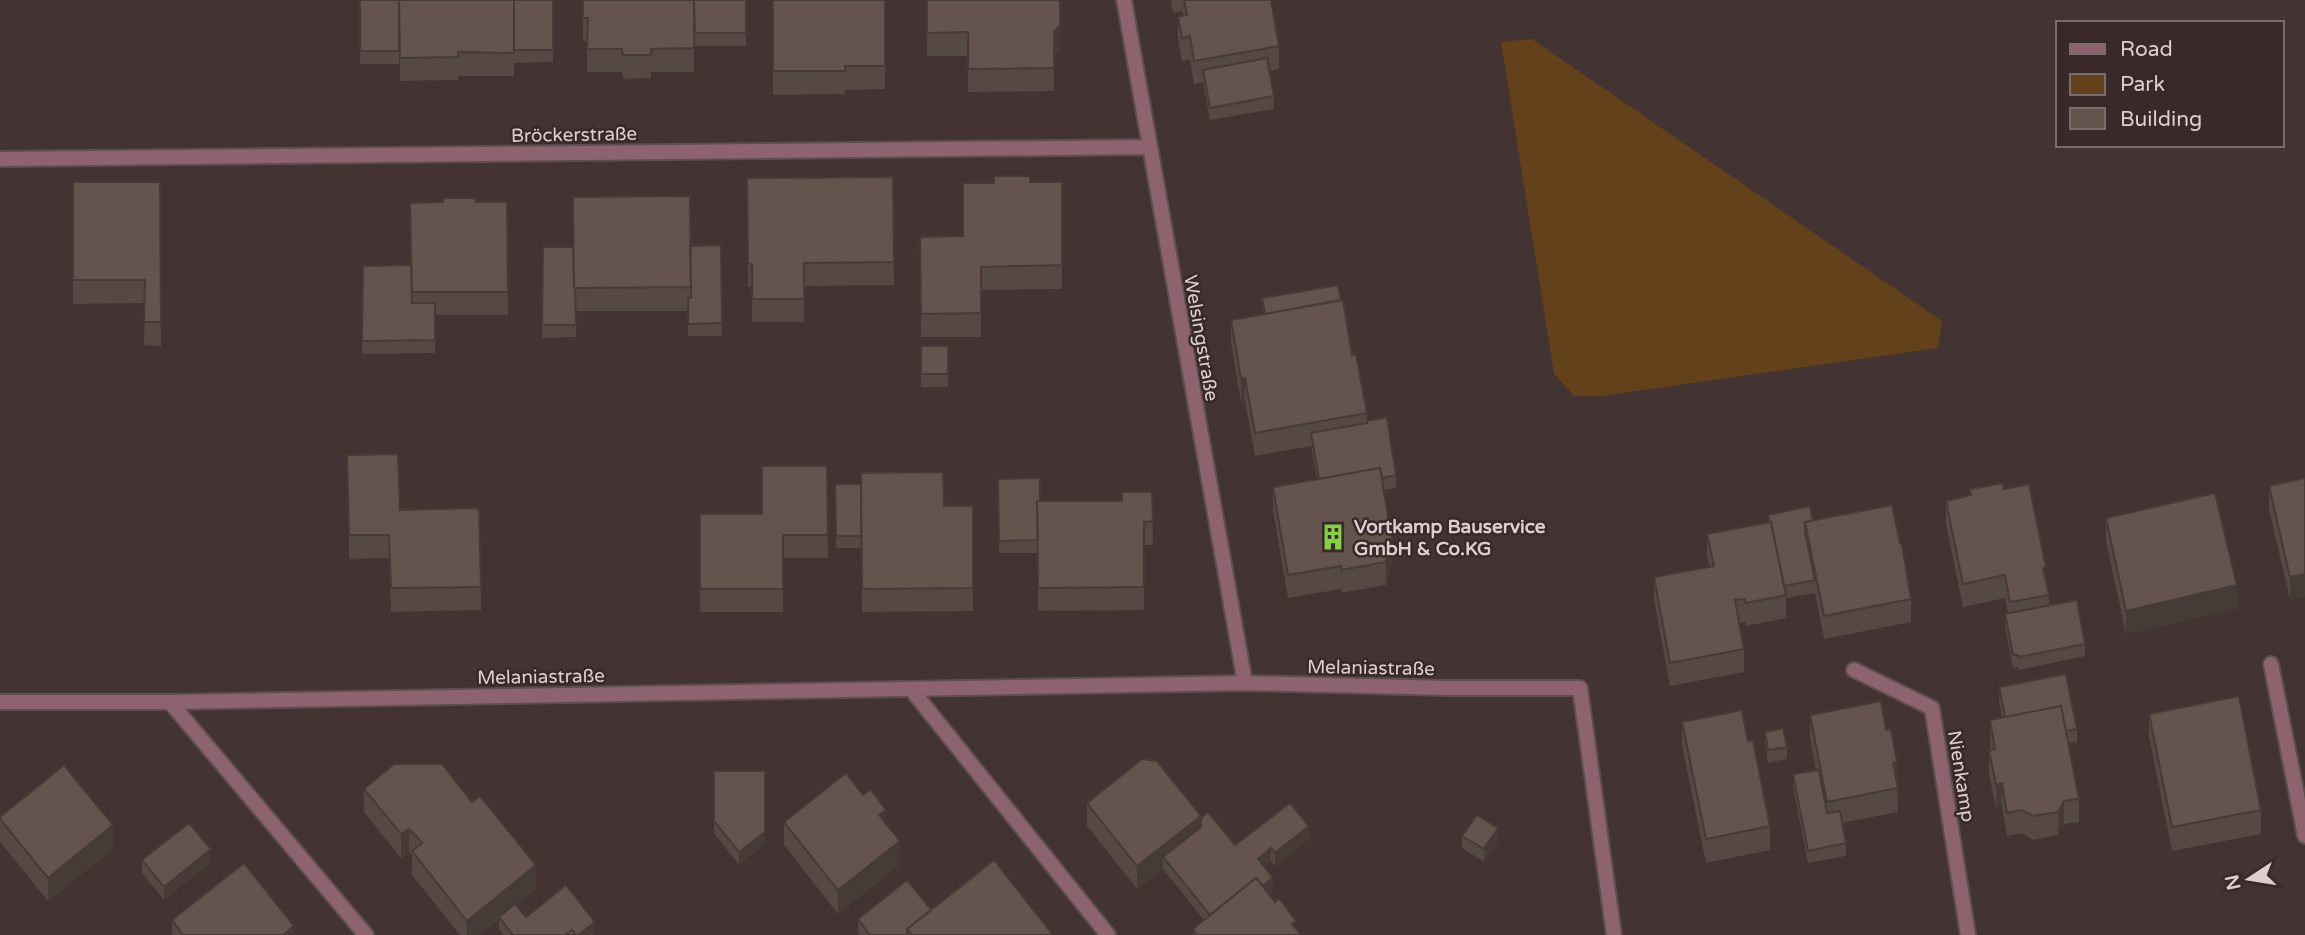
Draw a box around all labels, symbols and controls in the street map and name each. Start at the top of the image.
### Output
legend [2056,21,2284,147]
text: Road [2120,37,2173,62]
text: Park [2120,72,2165,97]
text: Building [2120,107,2202,132]
street label: Bröckerstraße [511,123,637,147]
street label: Welsingstraße [1179,273,1223,403]
place label: Vortkamp Bauservice GmbH & Co.KG [1354,516,1546,560]
building icon: Vortkamp Bauservice GmbH & Co.KG [1318,522,1348,552]
street label: Melaniastraße [1307,656,1435,680]
street label: Melaniastraße [477,665,605,689]
street label: Nienkamp [1943,729,1979,824]
north arrow [2214,844,2284,914]
text: N [2221,873,2246,892]

